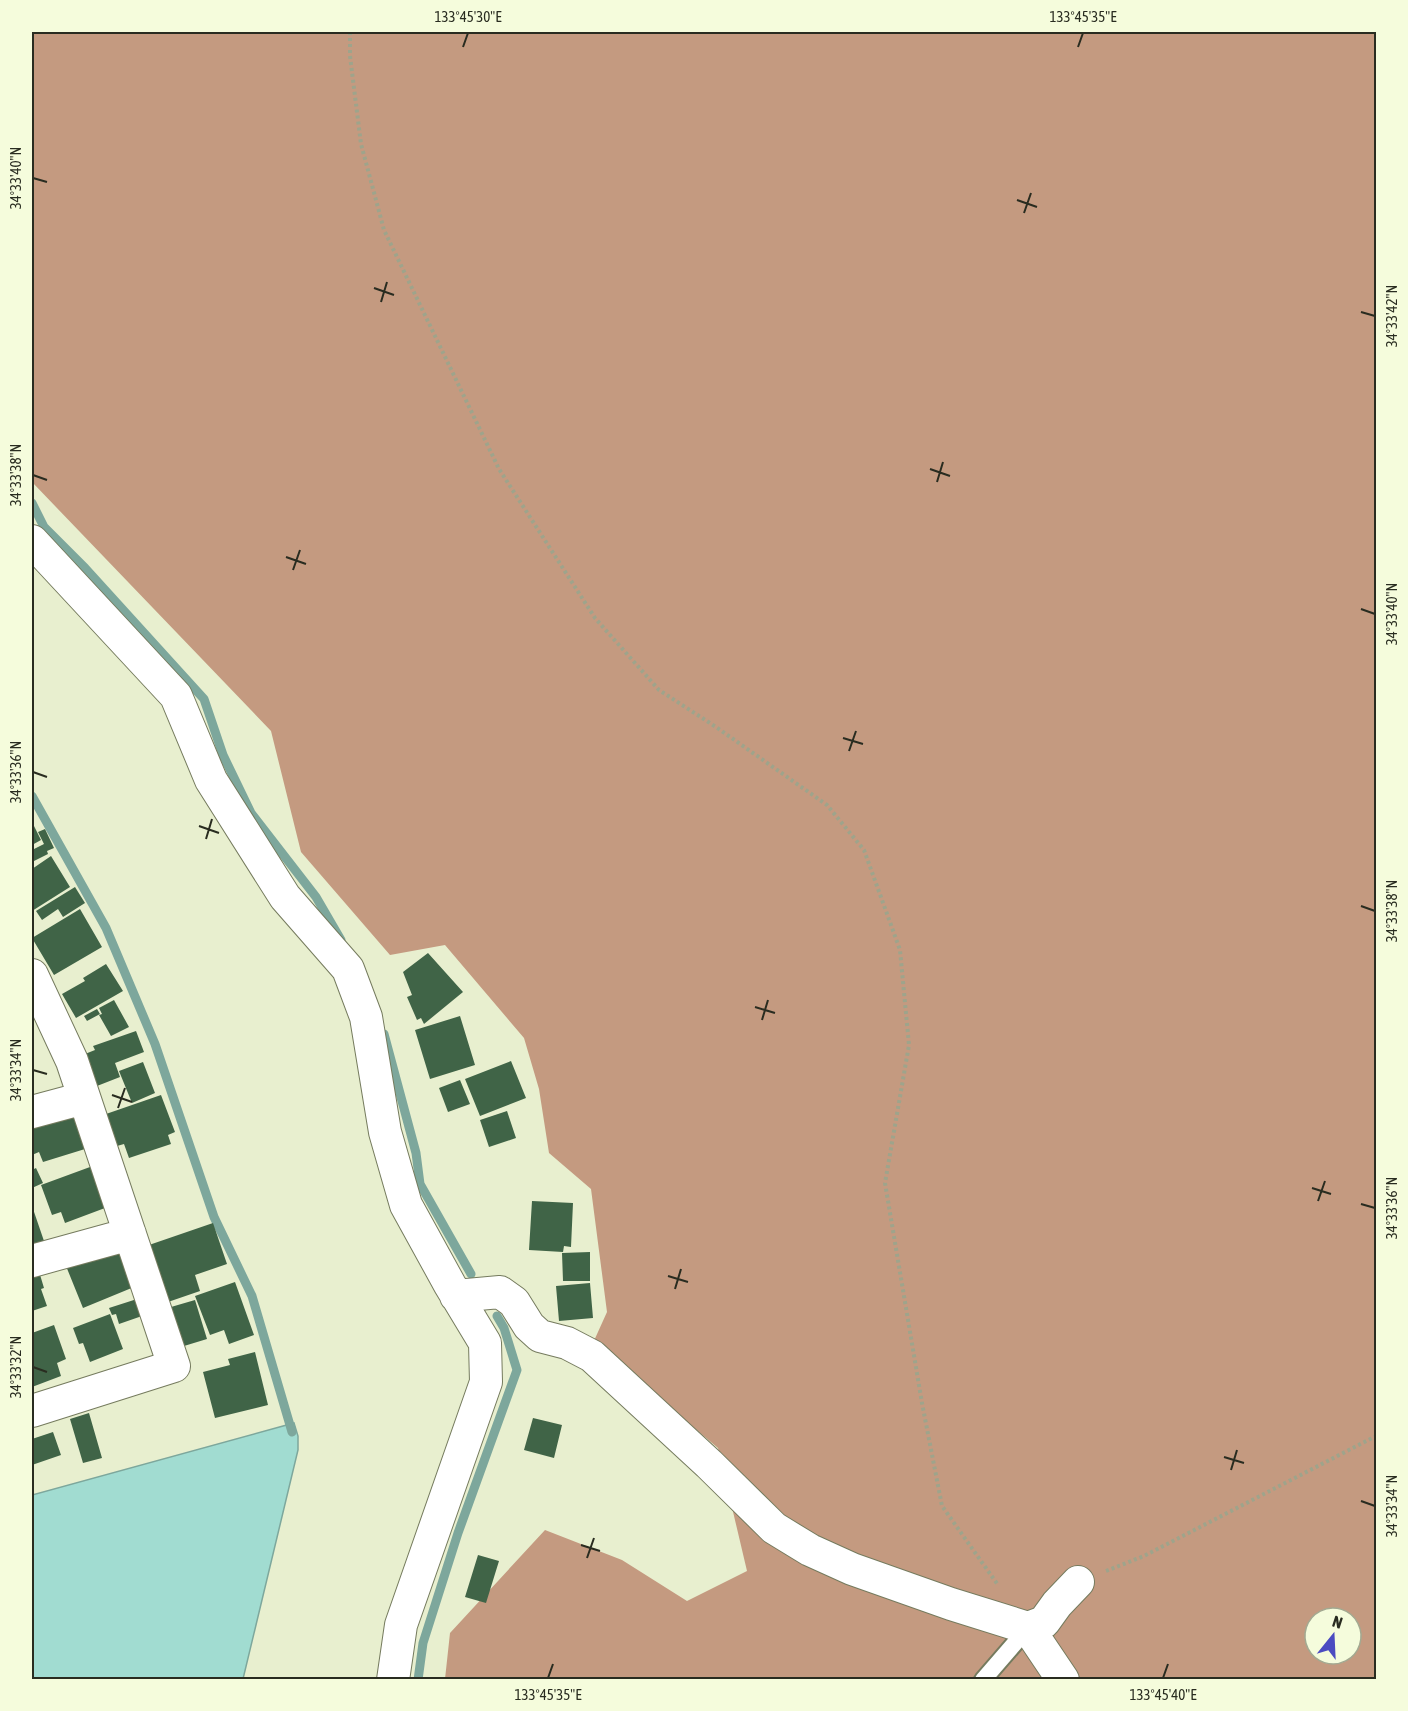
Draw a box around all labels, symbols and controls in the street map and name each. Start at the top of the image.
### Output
text: 133°45'30"E [434,8,502,25]
text: 133°45'35"E [1049,8,1117,25]
text: 34°33'40"N [7,147,24,209]
text: 34°33'42"N [1383,285,1400,347]
text: 34°33'38"N [7,444,24,506]
text: 34°33'40"N [1383,583,1400,645]
text: 34°33'36"N [7,741,24,803]
text: 34°33'38"N [1383,880,1400,942]
text: 34°33'34"N [7,1039,24,1101]
text: 34°33'36"N [1383,1177,1400,1239]
text: 34°33'32"N [7,1336,24,1398]
text: 34°33'34"N [1383,1475,1400,1537]
north arrow [1303,1606,1363,1666]
text: N [1330,1612,1345,1632]
text: 133°45'35"E [514,1686,582,1703]
text: 133°45'40"E [1129,1686,1197,1703]

